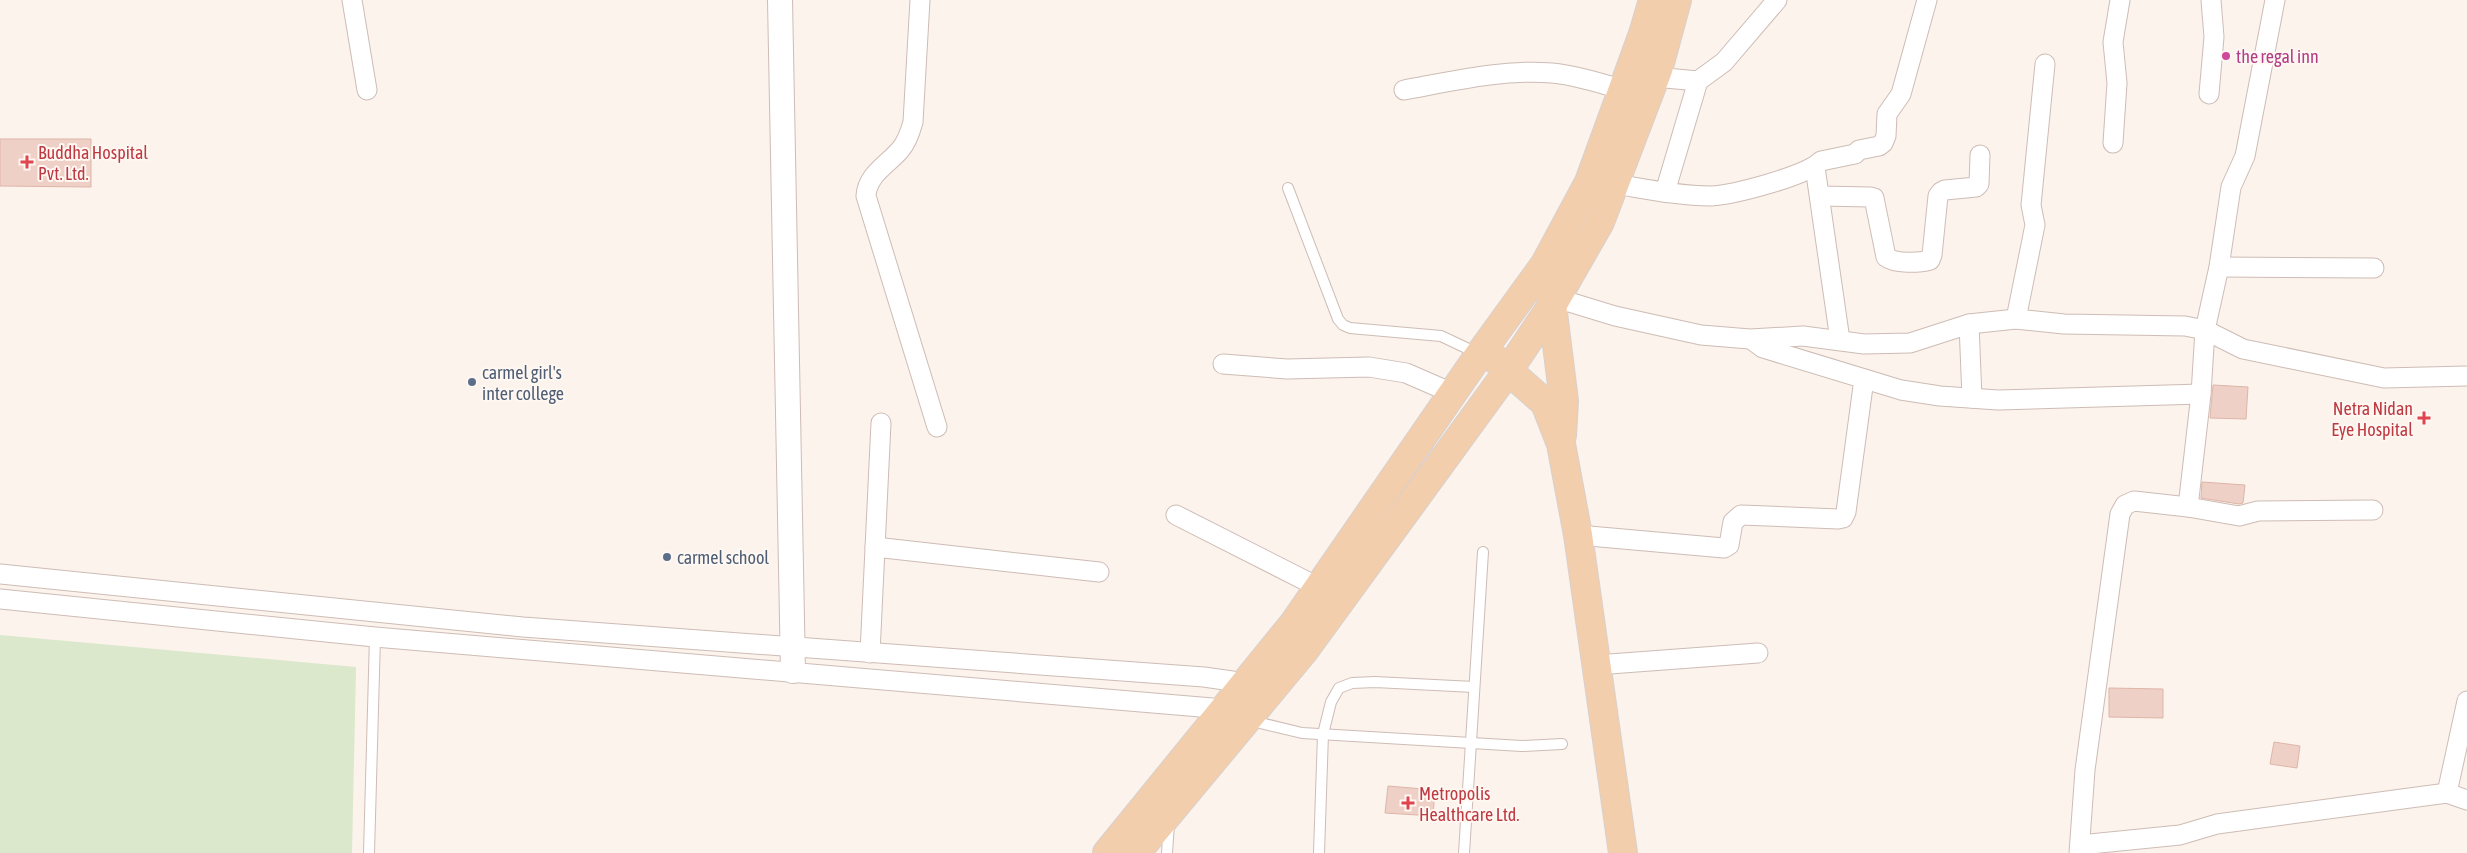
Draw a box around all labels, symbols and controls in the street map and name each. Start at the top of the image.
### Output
place label: the regal inn [2236,46,2319,67]
marker: the regal inn [2220,50,2232,62]
place label: Buddha Hospital Pvt. Ltd. [38,142,148,184]
marker: Buddha Hospital Pvt. Ltd. [20,155,34,169]
place label: carmel girl's inter college [482,362,564,404]
marker: carmel girl's inter college [466,376,478,388]
place label: Netra Nidan Eye Hospital [2331,398,2413,440]
marker: Netra Nidan Eye Hospital [2417,411,2431,425]
place label: carmel school [677,547,769,568]
marker: carmel school [661,551,673,563]
place label: Metropolis Healthcare Ltd. [1419,783,1519,825]
marker: Metropolis Healthcare Ltd. [1401,796,1415,810]

